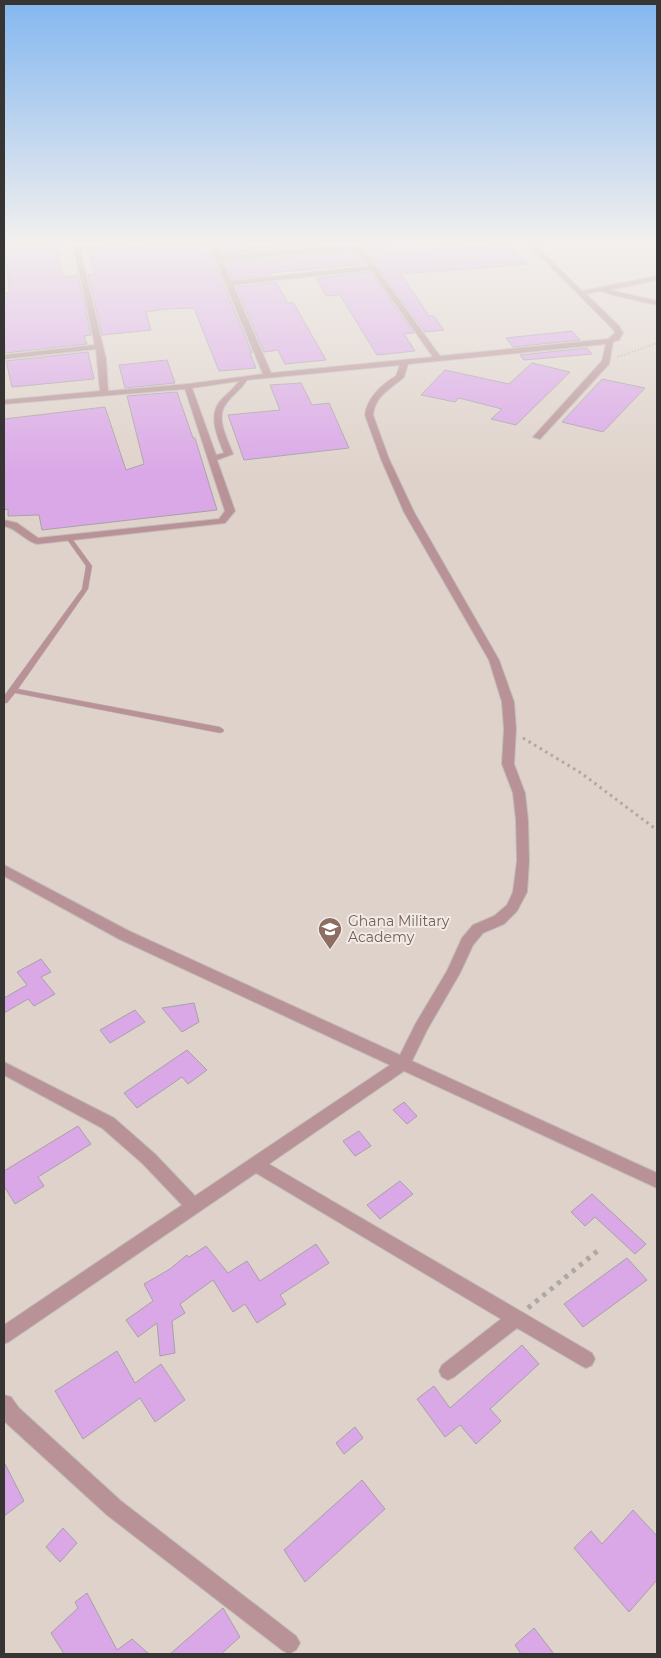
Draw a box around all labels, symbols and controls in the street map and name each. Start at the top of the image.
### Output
place label: Ghana Military Academy [348,912,450,946]
school or university icon: Ghana Military Academy [317,916,343,950]

